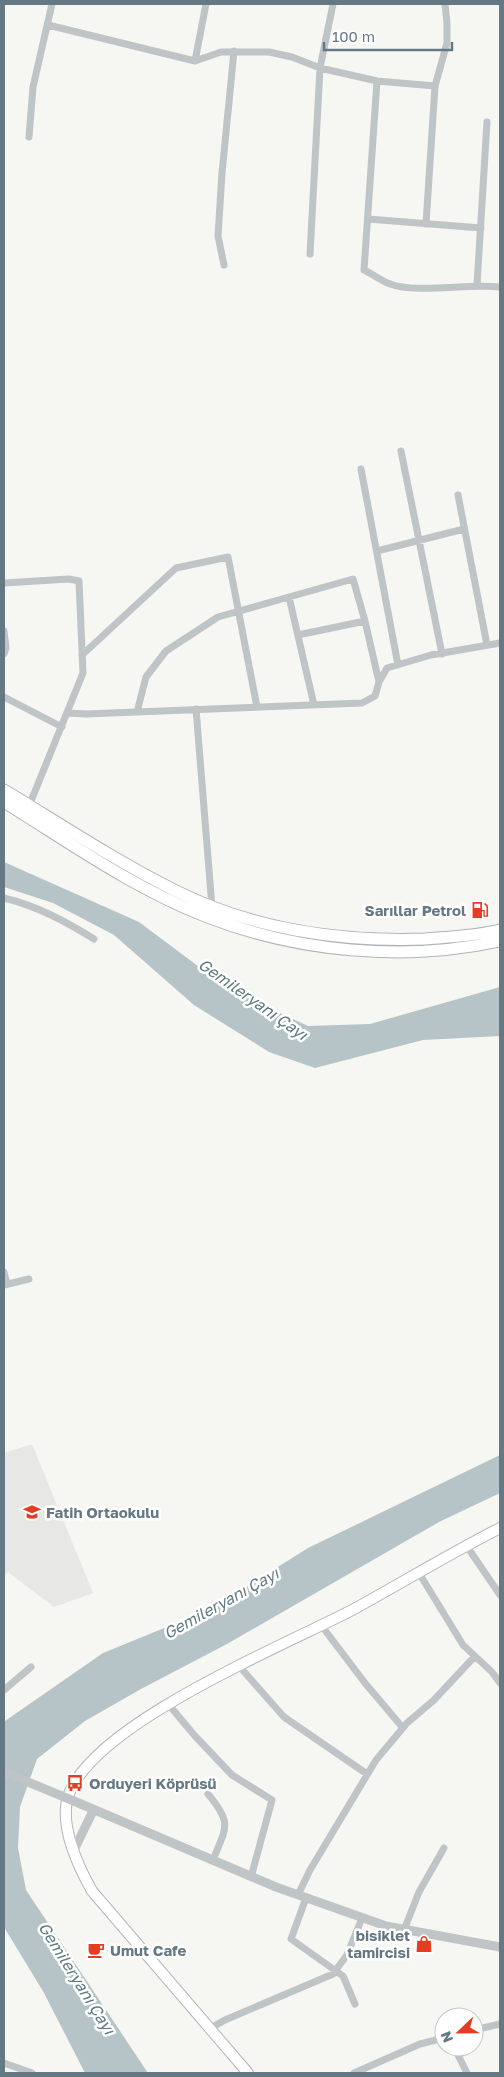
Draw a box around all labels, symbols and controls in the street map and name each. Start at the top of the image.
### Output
scale bar [324,20,452,52]
text: 100 m [332,27,375,45]
fuel station icon: Sarıllar Petrol [470,900,490,920]
place label: Sarıllar Petrol [365,901,466,919]
water label: Gemileryanı Çayı [195,954,312,1044]
school or university icon: Fatih Ortaokulu [22,1502,42,1522]
place label: Fatih Ortaokulu [46,1503,159,1521]
water label: Gemileryanı Çayı [160,1563,283,1643]
bus stop icon: Orduyeri Köprüsü [65,1773,85,1793]
place label: Orduyeri Köprüsü [89,1774,217,1792]
water label: Gemileryanı Çayı [34,1918,120,2038]
place label: bisiklet tamircisi [347,1926,410,1961]
shop icon: bisiklet tamircisi [414,1934,434,1954]
cafe icon: Umut Cafe [86,1940,106,1960]
place label: Umut Cafe [110,1941,187,1959]
north arrow [434,2007,484,2057]
text: N [437,2029,456,2045]

